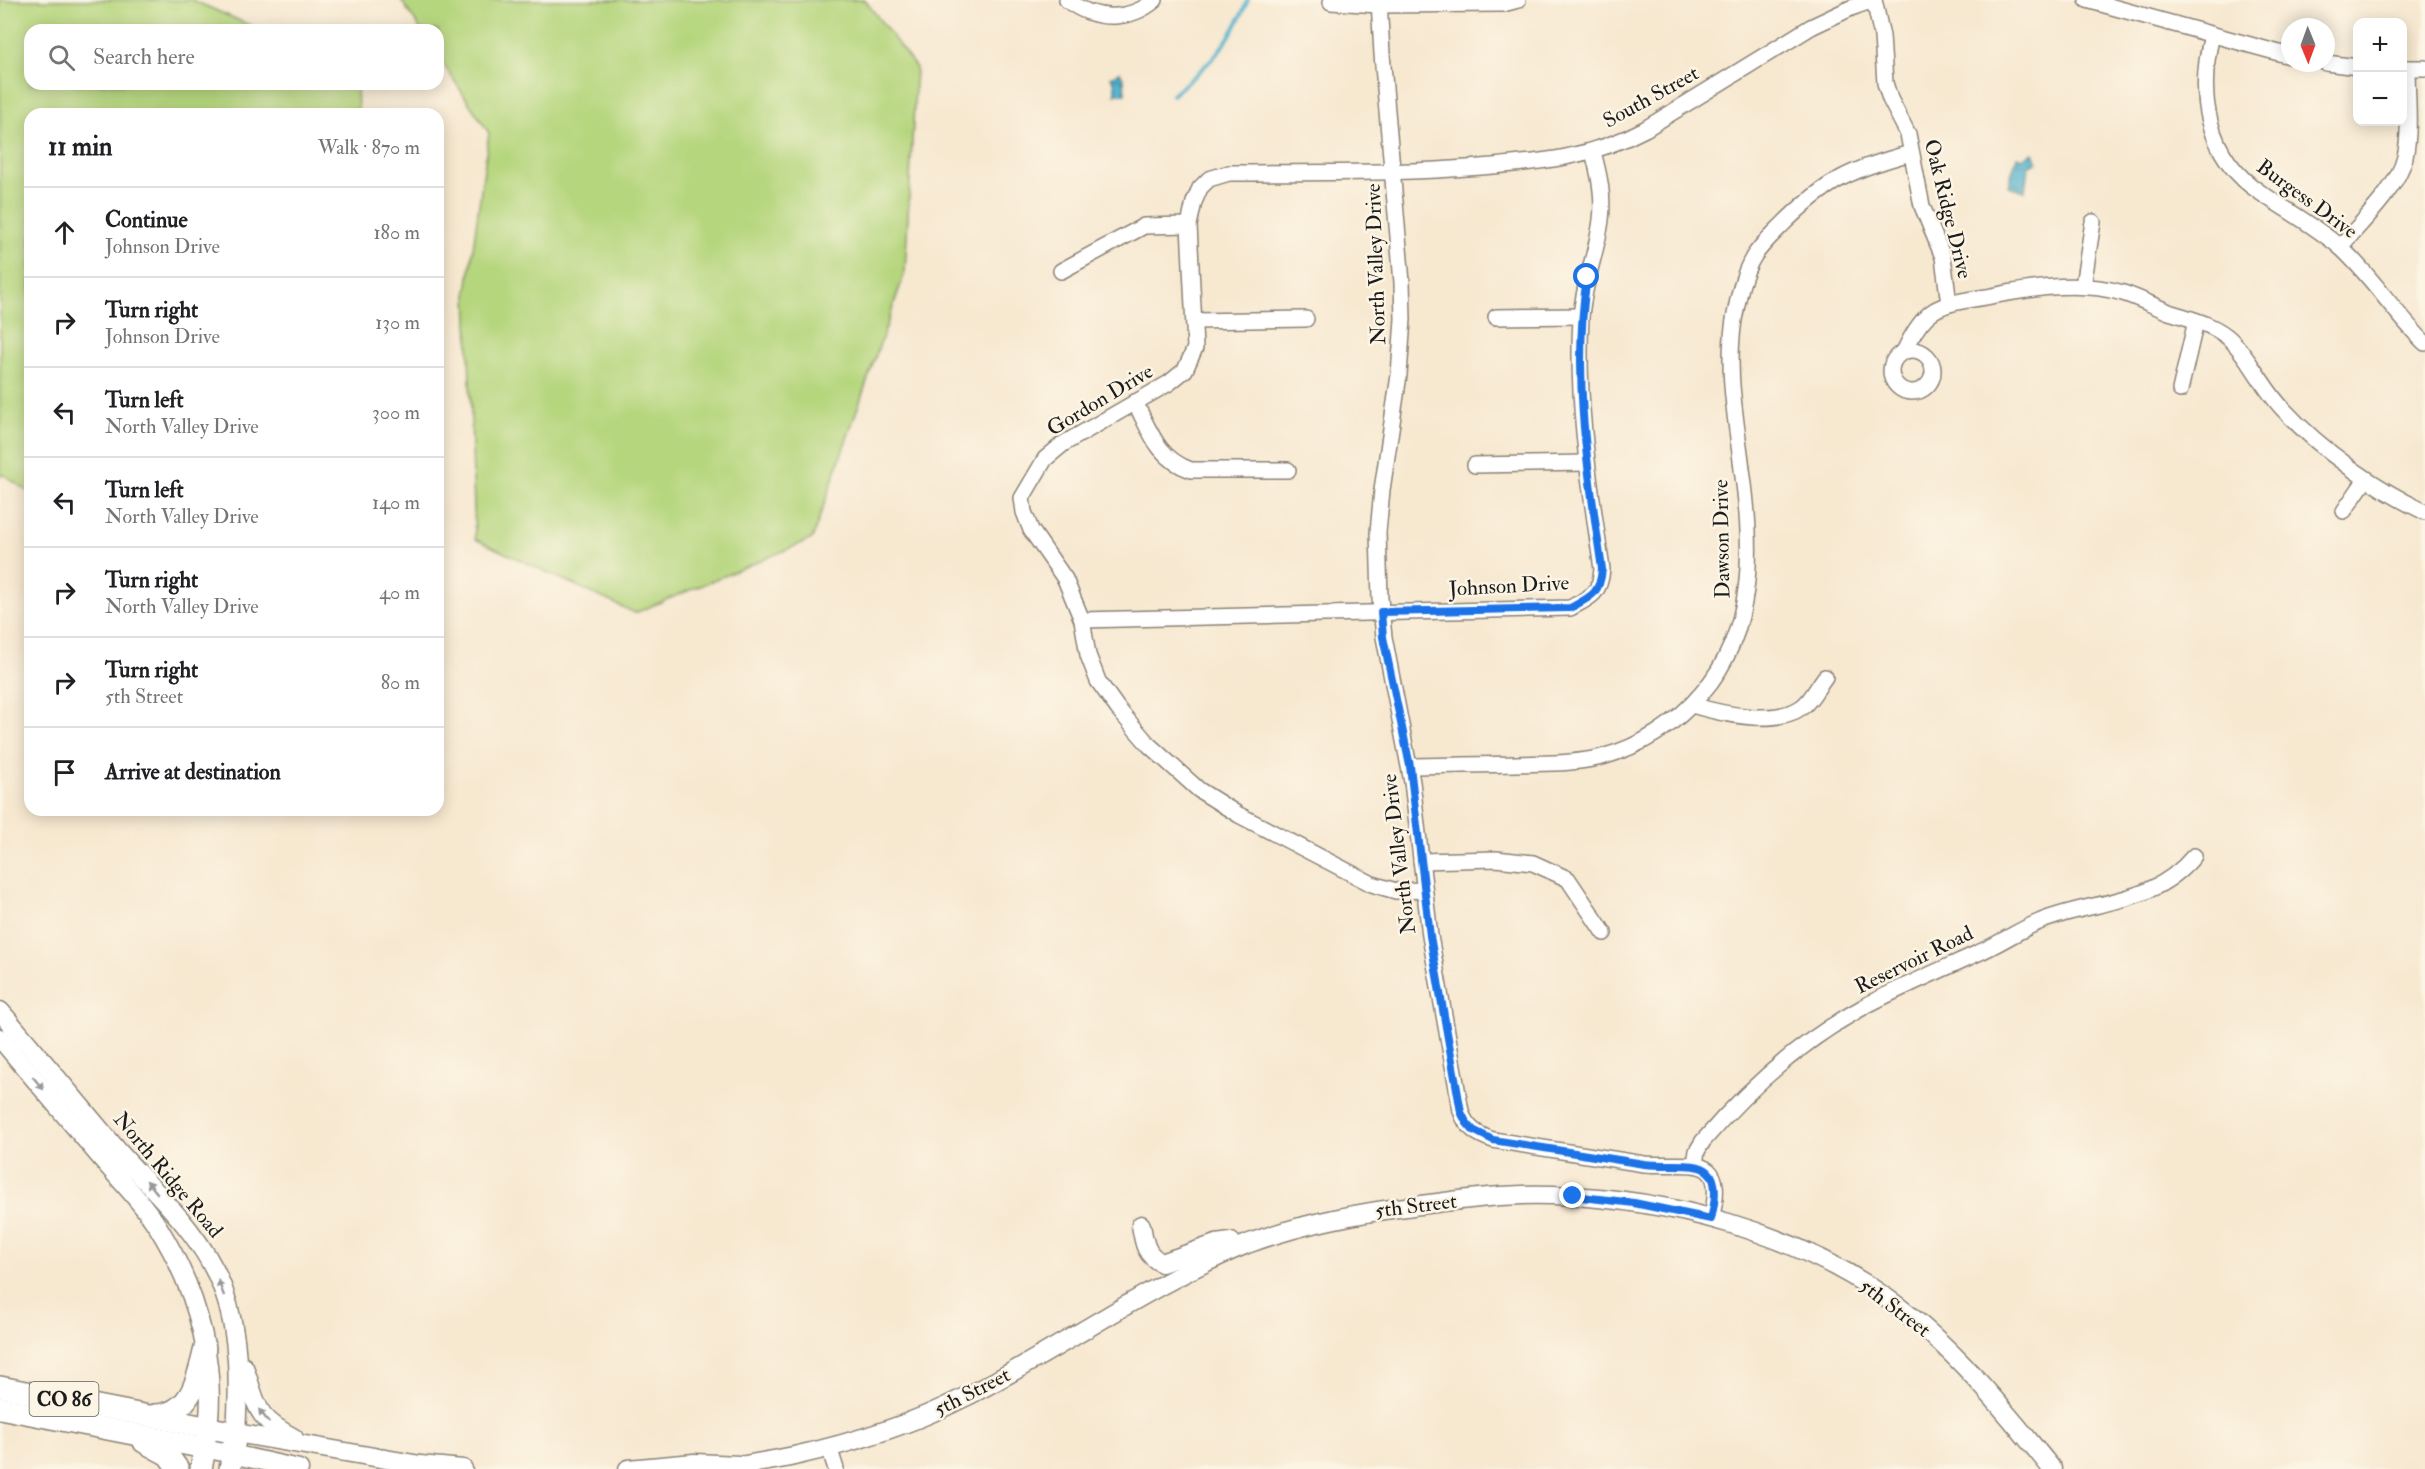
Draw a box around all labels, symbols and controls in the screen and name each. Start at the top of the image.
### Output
north arrow [2281,18,2335,72]
map controls [2353,18,2407,126]
button: + [2353,18,2407,72]
search box [24,24,444,90]
icon: search [45,41,78,74]
text: Search here [93,43,195,71]
street label: South Street [1598,60,1704,134]
button: − [2353,72,2407,126]
text: 11 min [48,131,113,163]
text: Walk · 870 m [318,135,420,160]
street label: Oak Ridge Drive [1918,137,1978,282]
street label: Burgess Drive [2251,153,2363,245]
street label: North Valley Drive [1360,183,1392,345]
text: Continue [105,206,188,234]
icon: ahead [48,216,81,249]
text: 180 m [373,220,420,245]
text: Johnson Drive [105,234,220,259]
route start [1573,263,1599,289]
text: Turn right [105,296,198,324]
icon: right [48,306,81,339]
text: 130 m [375,310,420,335]
text: Johnson Drive [105,324,220,349]
street label: Gordon Drive [1042,358,1158,442]
text: Turn left [105,386,184,414]
icon: left [48,396,81,429]
text: 300 m [372,400,420,425]
text: North Valley Drive [105,414,259,439]
text: Turn left [105,476,184,504]
street label: Dawson Drive [1707,479,1737,599]
icon: left [48,486,81,519]
text: 140 m [372,490,420,515]
text: North Valley Drive [105,504,259,529]
text: Turn right [105,566,198,594]
street label: Johnson Drive [1447,569,1570,603]
icon: right [48,576,81,609]
text: 40 m [379,580,420,605]
text: North Valley Drive [105,594,259,619]
text: Turn right [105,656,198,684]
icon: right [48,666,81,699]
text: 80 m [381,670,420,695]
text: 5th Street [105,684,183,709]
icon: arrive [48,756,81,789]
text: Arrive at destination [105,758,281,786]
street label: North Valley Drive [1376,772,1422,936]
street label: Reservoir Road [1850,919,1978,1000]
one-way arrow [31,1075,44,1091]
street label: North Ridge Road [107,1106,229,1244]
one-way arrow [146,1180,159,1195]
route end [1559,1182,1585,1208]
street label: 5th Street [1374,1188,1459,1224]
street label: 5th Street [1854,1273,1936,1344]
one-way arrow [216,1279,226,1297]
street label: 5th Street [929,1361,1015,1423]
road number: CO 86 [29,1382,98,1416]
one-way arrow [257,1408,270,1424]

